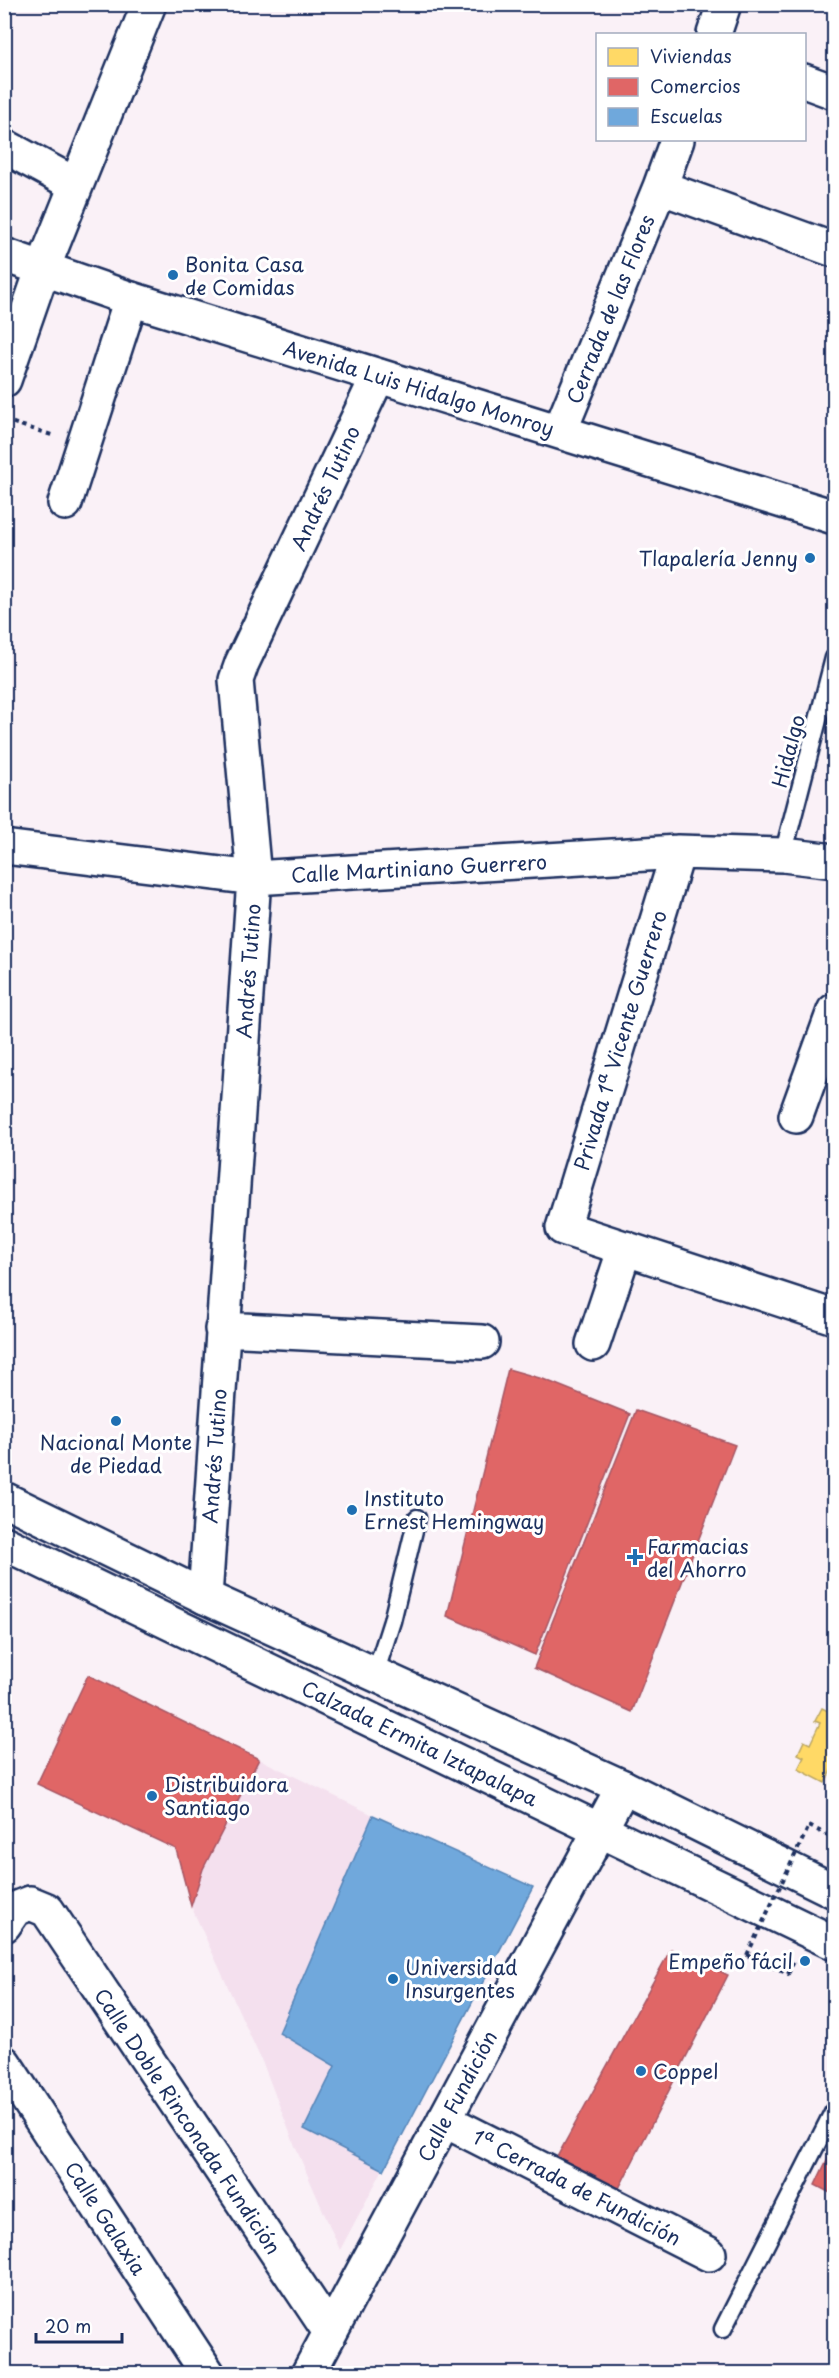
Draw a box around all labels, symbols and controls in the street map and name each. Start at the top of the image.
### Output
legend [596,33,806,141]
text: Viviendas [650,42,732,69]
text: Comercios [650,72,740,99]
text: Escuelas [650,102,723,129]
street label: Cerrada de las Flores [558,210,662,408]
place label: Bonita Casa de Comidas [185,249,304,302]
marker: Bonita Casa de Comidas [166,268,180,282]
street label: Avenida Luis Hidalgo Monroy [280,332,558,444]
street label: Andrés Tutino [283,420,367,556]
place label: Tlapalería Jenny [639,543,798,573]
marker: Tlapalería Jenny [803,551,817,565]
street label: Hidalgo [764,711,812,791]
street label: Calle Martiniano Guerrero [290,846,548,890]
street label: Andrés Tutino [228,903,268,1039]
street label: Privada 1ª Vicente Guerrero [566,906,674,1174]
street label: Andrés Tutino [194,1388,234,1524]
marker: Nacional Monte de Piedad [109,1414,123,1428]
place label: Nacional Monte de Piedad [40,1427,192,1480]
place label: Instituto Ernest Hemingway [364,1483,544,1536]
marker: Instituto Ernest Hemingway [345,1503,359,1517]
place label: Farmacias del Ahorro [647,1531,749,1584]
marker: Farmacias del Ahorro [628,1550,642,1564]
street label: Calzada Ermita Iztapalapa [297,1673,544,1814]
place label: Distribuidora Santiago [164,1769,289,1822]
marker: Distribuidora Santiago [145,1789,159,1803]
place label: Empeño fácil [668,1946,793,1976]
place label: Universidad Insurgentes [405,1952,518,2005]
marker: Empeño fácil [798,1954,812,1968]
marker: Universidad Insurgentes [386,1972,400,1986]
street label: Calle Doble Rinconada Fundición [87,1982,289,2260]
street label: Calle Fundición [410,2025,504,2167]
place label: Coppel [653,2056,718,2086]
marker: Coppel [634,2064,648,2078]
street label: 1ª Cerrada de Fundición [468,2121,686,2253]
street label: Calle Galaxia [58,2155,154,2281]
scale bar [36,2306,122,2344]
text: 20 m [45,2312,91,2339]

